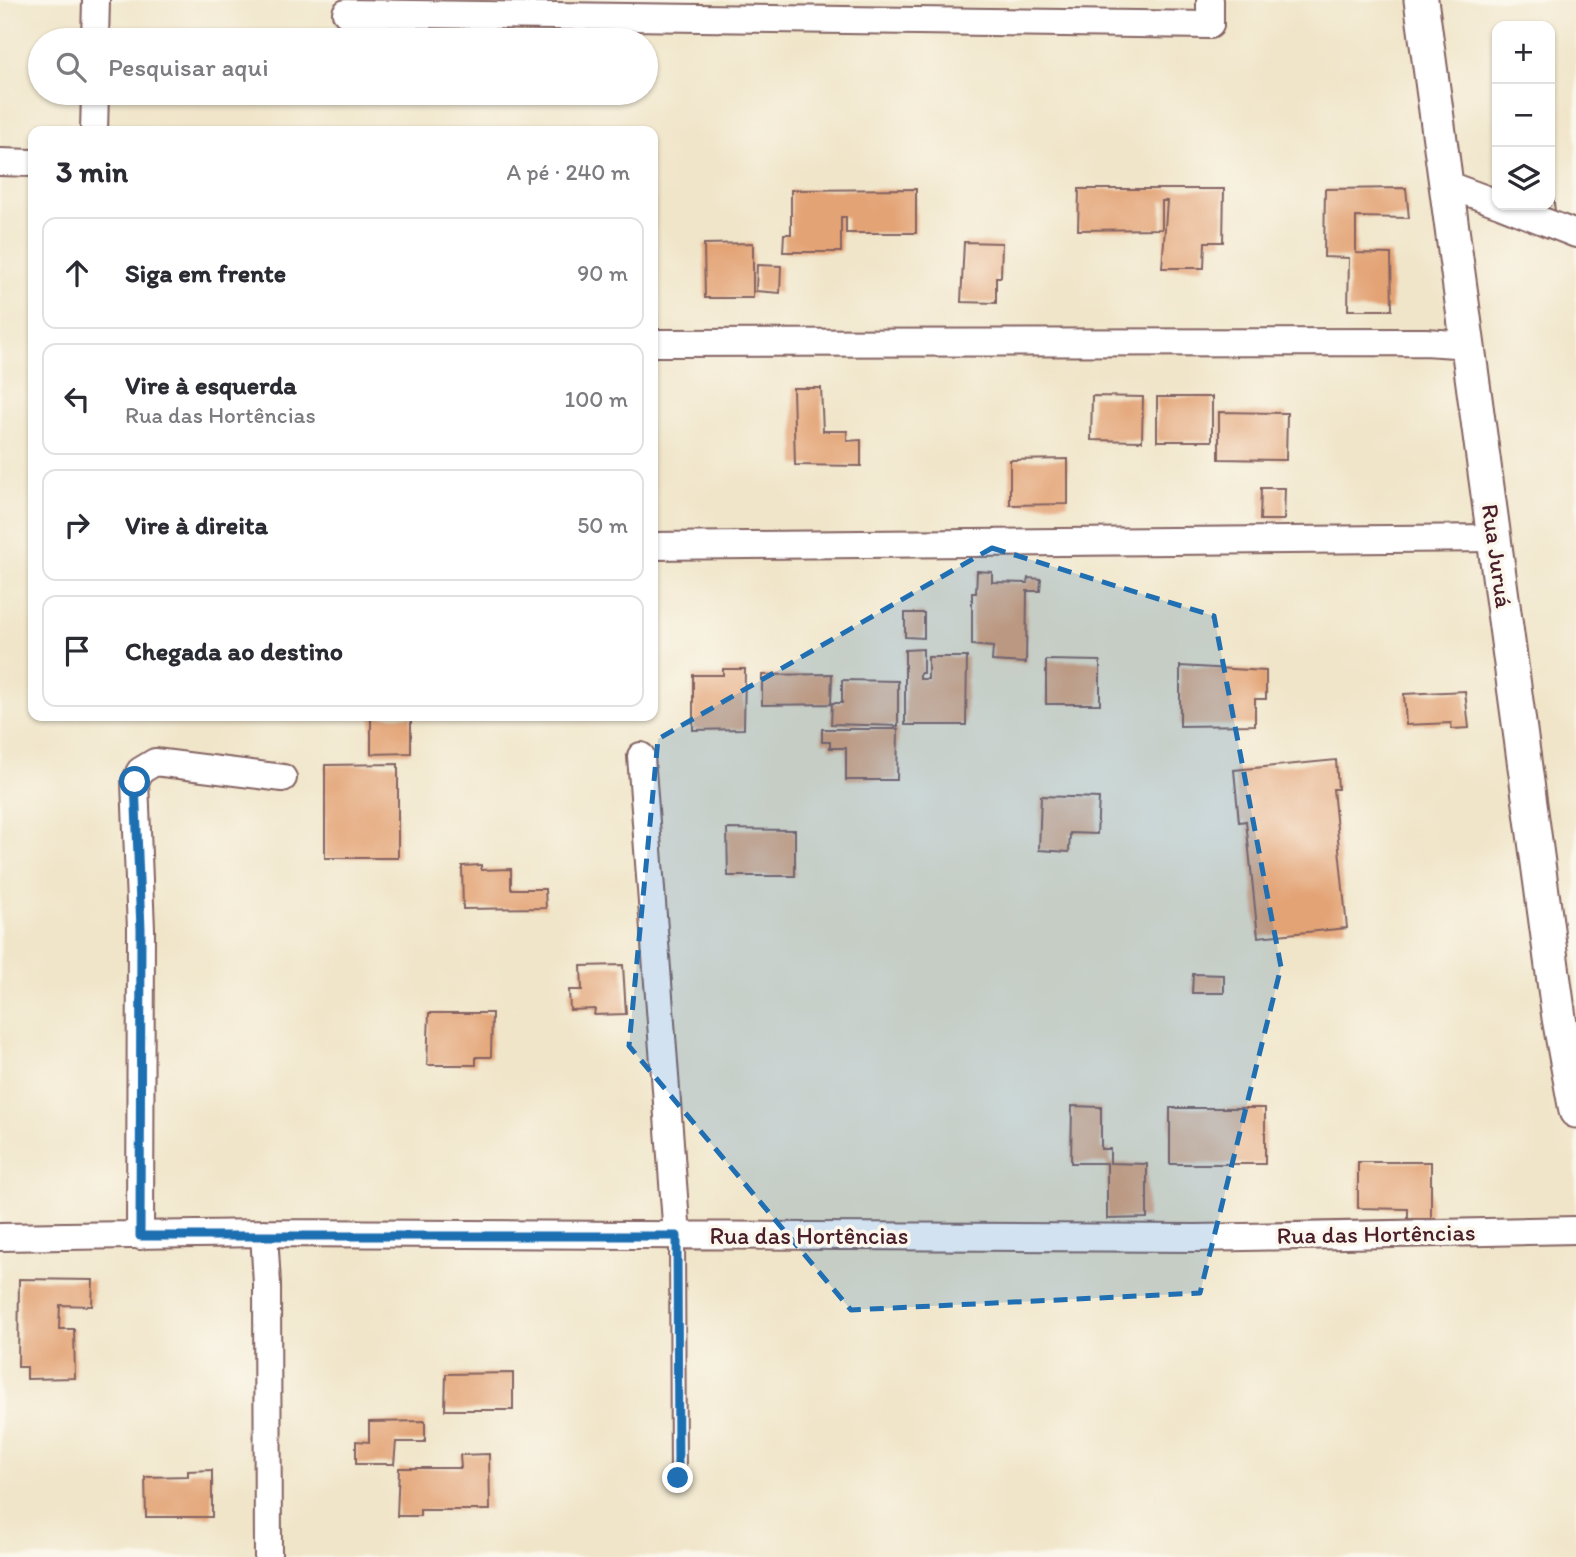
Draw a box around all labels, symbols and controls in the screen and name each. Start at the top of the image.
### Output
map controls [1492,21,1555,210]
button: + [1492,21,1555,84]
search box [28,28,658,105]
icon: search [52,48,90,86]
text: Pesquisar aqui [108,51,269,83]
button: − [1492,84,1555,147]
button: layers [1492,147,1555,210]
text: 3 min [56,153,128,190]
text: A pé · 240 m [506,158,630,186]
icon: ahead [58,254,96,292]
text: Siga em frente [125,257,286,289]
text: 90 m [577,259,628,287]
text: Vire à esquerda [125,369,297,401]
icon: left [58,380,96,418]
text: 100 m [564,385,628,413]
text: Rua das Hortências [125,401,316,429]
street label: Rua Juruá [1476,502,1519,610]
icon: right [58,506,96,544]
text: Vire à direita [125,509,268,541]
text: 50 m [577,511,628,539]
icon: arrive [58,632,96,670]
text: Chegada ao destino [125,635,343,667]
route start [119,766,150,797]
street label: Rua das Hortências [1276,1217,1476,1250]
street label: Rua das Hortências [710,1221,908,1250]
route end [662,1462,693,1493]

